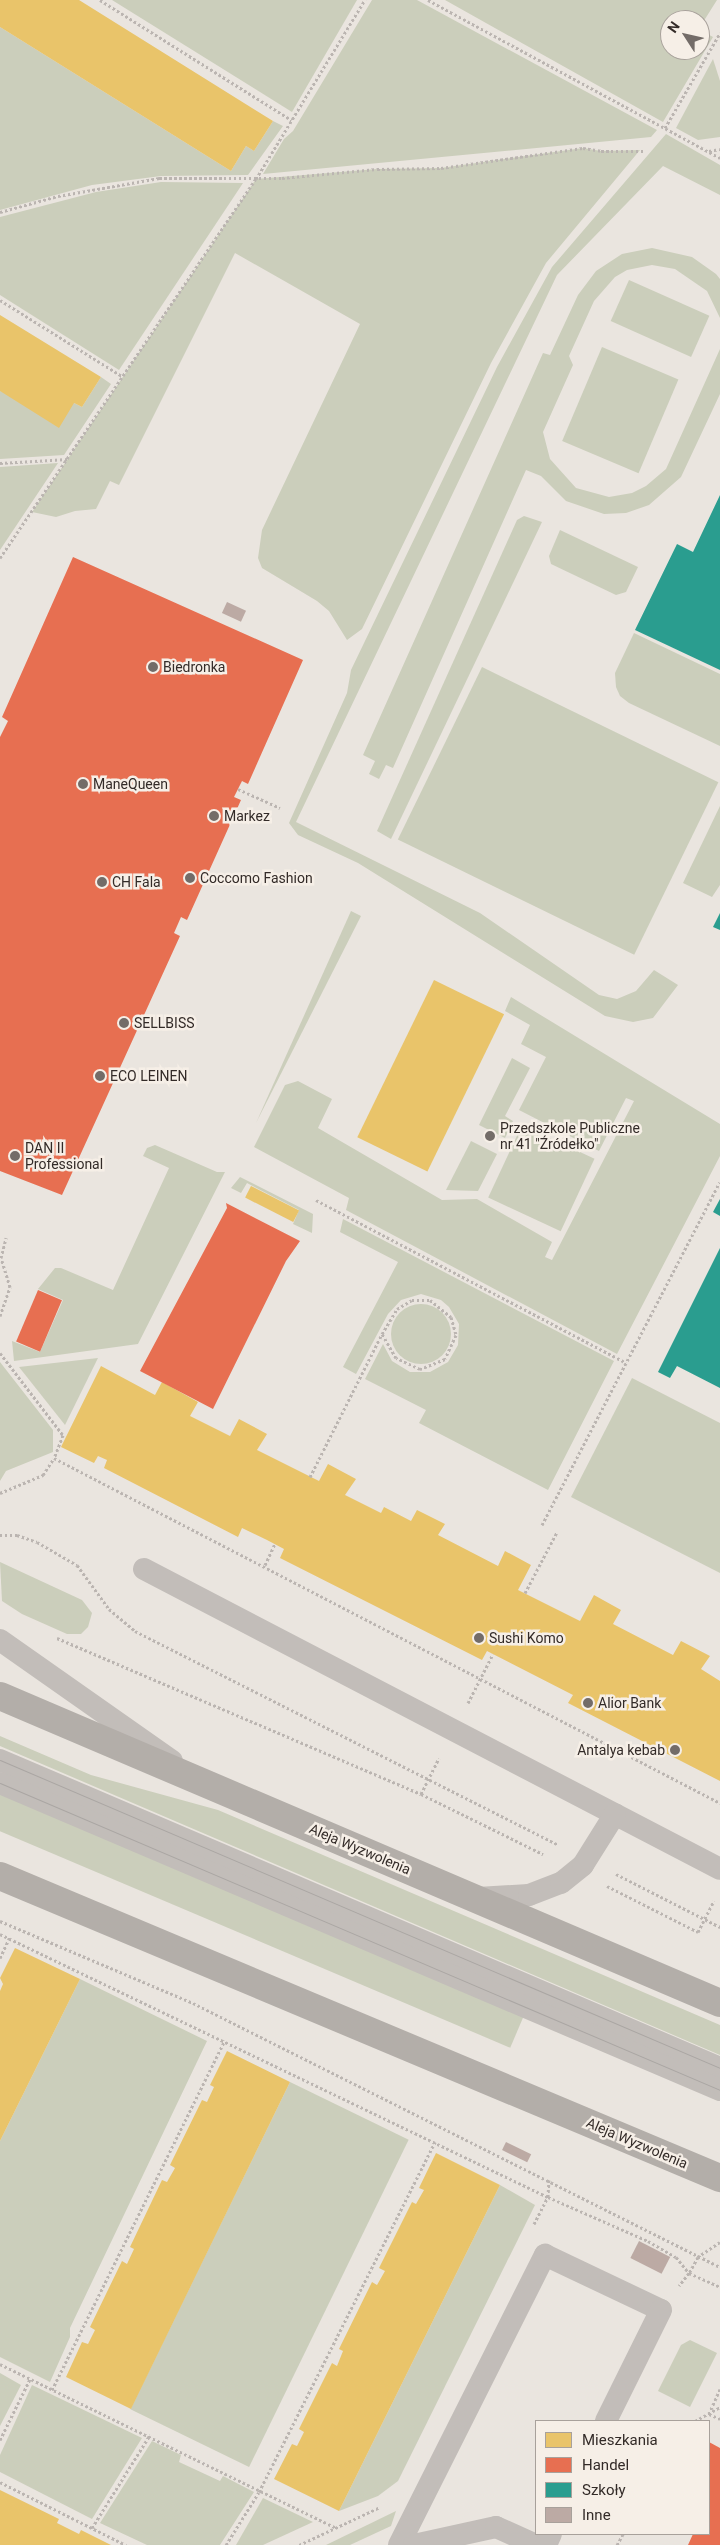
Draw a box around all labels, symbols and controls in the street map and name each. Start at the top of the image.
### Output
north arrow [660,10,710,60]
text: N [664,18,683,36]
place label: Biedronka [163,659,225,675]
marker: Biedronka [147,661,159,673]
place label: ManeQueen [93,776,168,792]
marker: ManeQueen [77,778,89,790]
place label: Markez [224,808,270,824]
marker: Markez [208,810,220,822]
place label: Coccomo Fashion [200,870,313,886]
marker: Coccomo Fashion [184,872,196,884]
place label: CH Fala [112,874,161,890]
marker: CH Fala [96,876,108,888]
place label: SELLBISS [134,1015,195,1031]
marker: SELLBISS [118,1017,130,1029]
place label: ECO LEINEN [110,1068,187,1084]
marker: ECO LEINEN [94,1070,106,1082]
place label: Przedszkole Publiczne nr 41 "Źródełko" [500,1120,640,1152]
marker: Przedszkole Publiczne nr 41 "Źródełko" [484,1130,496,1142]
place label: DAN II Professional [25,1140,103,1172]
marker: DAN II Professional [9,1150,21,1162]
place label: Sushi Komo [489,1630,564,1646]
marker: Sushi Komo [473,1632,485,1644]
place label: Alior Bank [598,1695,661,1711]
marker: Alior Bank [582,1697,594,1709]
place label: Antalya kebab [577,1742,665,1758]
marker: Antalya kebab [669,1744,681,1756]
street label: Aleja Wyzwolenia [307,1820,413,1878]
street label: Aleja Wyzwolenia [584,2114,690,2172]
legend [535,2420,710,2535]
text: Mieszkania [582,2431,658,2449]
text: Handel [582,2456,629,2474]
text: Szkoły [582,2481,626,2499]
text: Inne [582,2506,611,2524]

